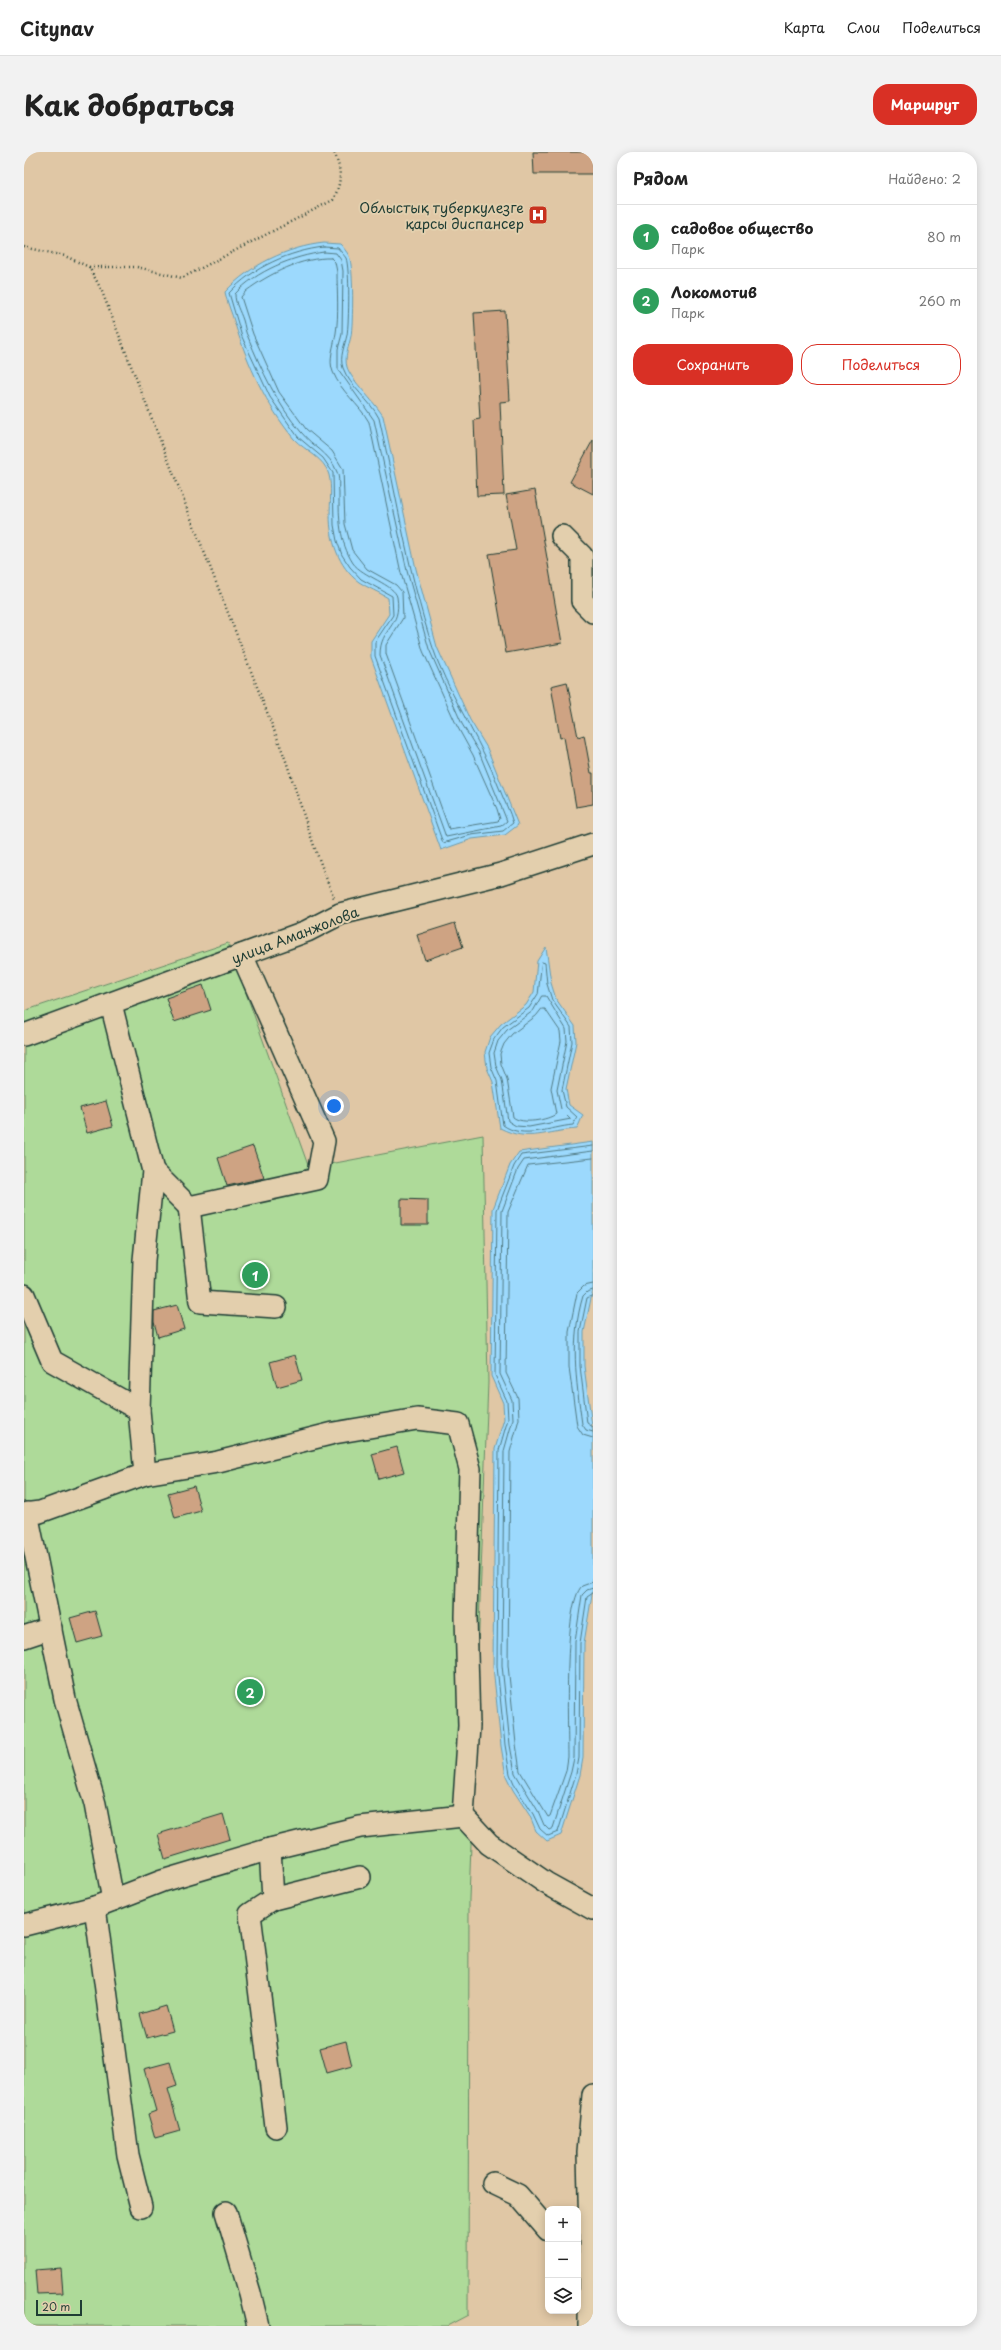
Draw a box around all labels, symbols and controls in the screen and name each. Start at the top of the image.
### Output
text: Citynav [20,14,94,42]
text: Карта [784,17,825,38]
text: Слои [847,17,880,38]
text: Поделиться [902,17,981,38]
text: Как добраться [24,83,235,126]
button: Маршрут [873,84,977,125]
text: Рядом [633,165,688,191]
text: Найдено: 2 [888,169,961,188]
place label: Облыстық туберкулезге қарсы диспансер [359,197,524,234]
hospital icon: Облыстық туберкулезге қарсы диспансер [527,204,549,226]
text: садовое общество [671,216,813,239]
text: 1 [643,227,649,246]
text: 80 m [927,227,961,246]
text: Парк [671,239,705,258]
text: Локомотив [671,280,757,303]
text: 2 [641,291,651,310]
text: 260 m [919,291,961,310]
text: Парк [671,303,705,322]
button: Сохранить [633,344,793,385]
button: Поделиться [801,344,961,385]
street label: улица Аманжолова [228,901,362,969]
your location [324,1096,344,1116]
pin: 1 [242,1260,268,1290]
pin: 2 [237,1677,263,1707]
map controls [545,2206,581,2314]
button: + [545,2206,581,2242]
button: − [545,2242,581,2278]
button: layers [545,2278,581,2314]
scale bar [36,2298,82,2317]
text: 20 m [42,2298,70,2315]

